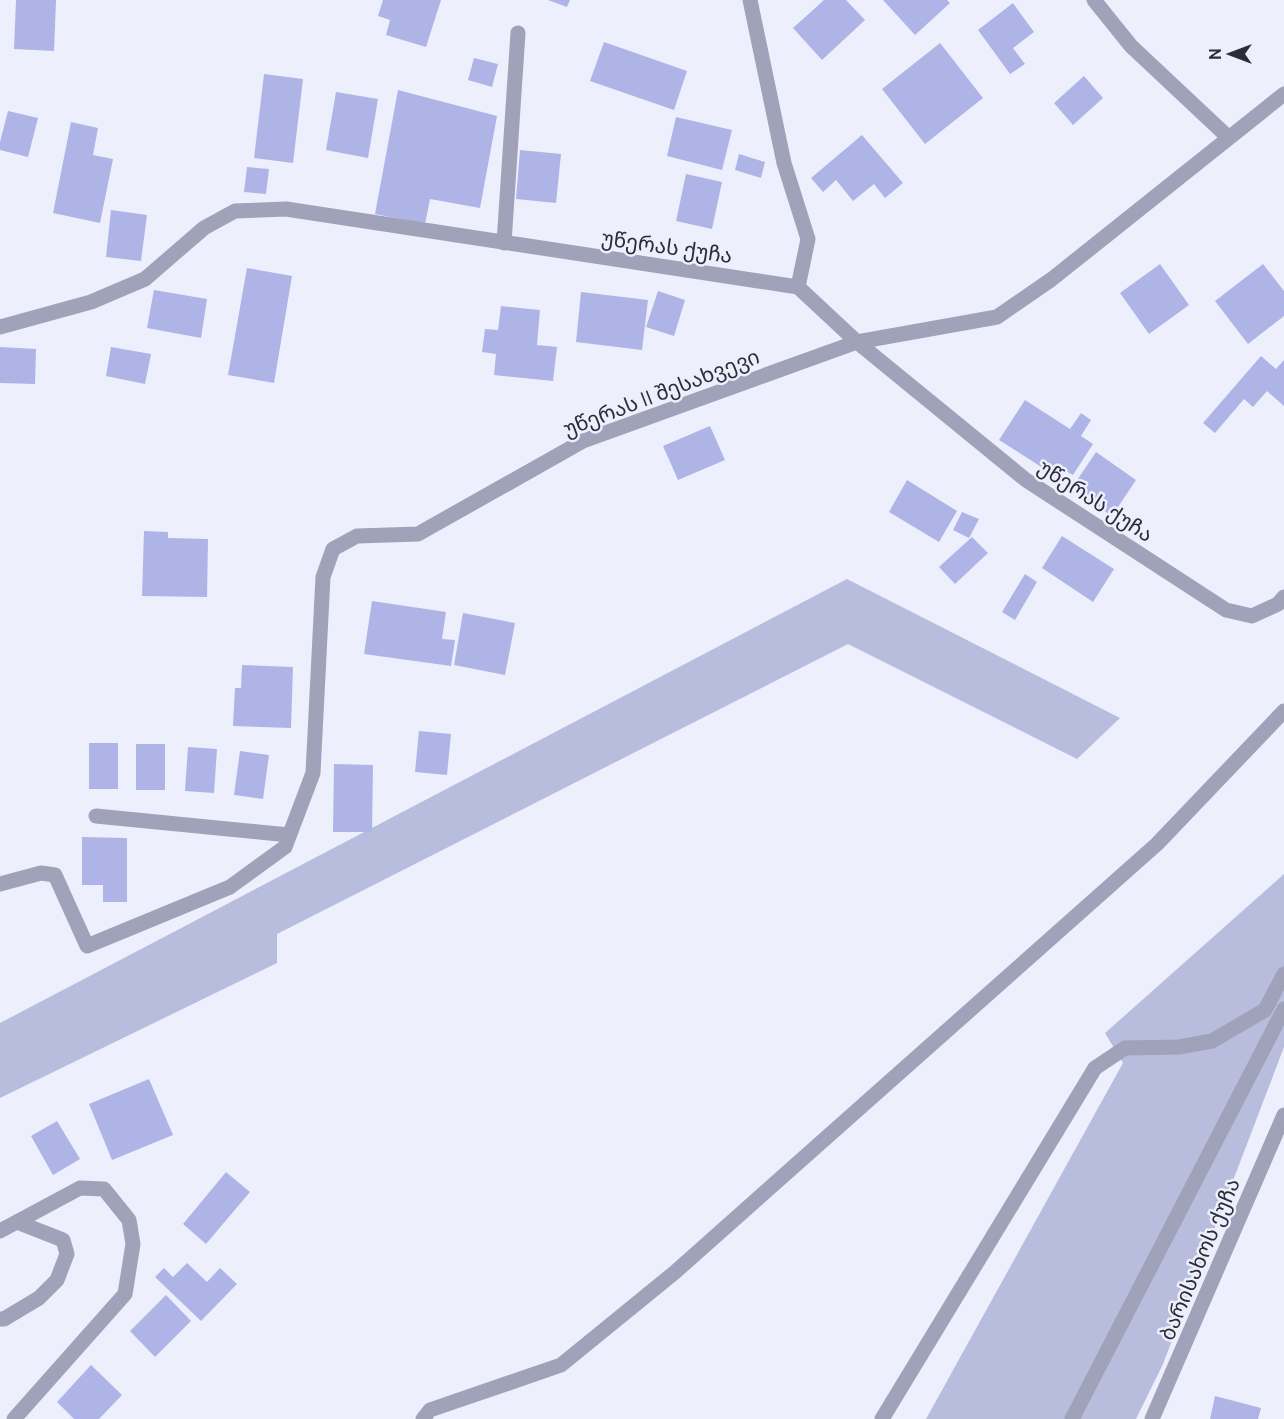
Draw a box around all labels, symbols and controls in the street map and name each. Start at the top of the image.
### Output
north arrow [1200,24,1260,84]
text: N [1206,48,1224,60]
street label: უწერას ქუჩა [600,225,734,268]
street label: უწერას II შესახვევი [559,343,763,441]
street label: უწერას ქუჩა [1034,454,1158,547]
street label: ბარისახოს ქუჩა [1154,1174,1245,1344]

